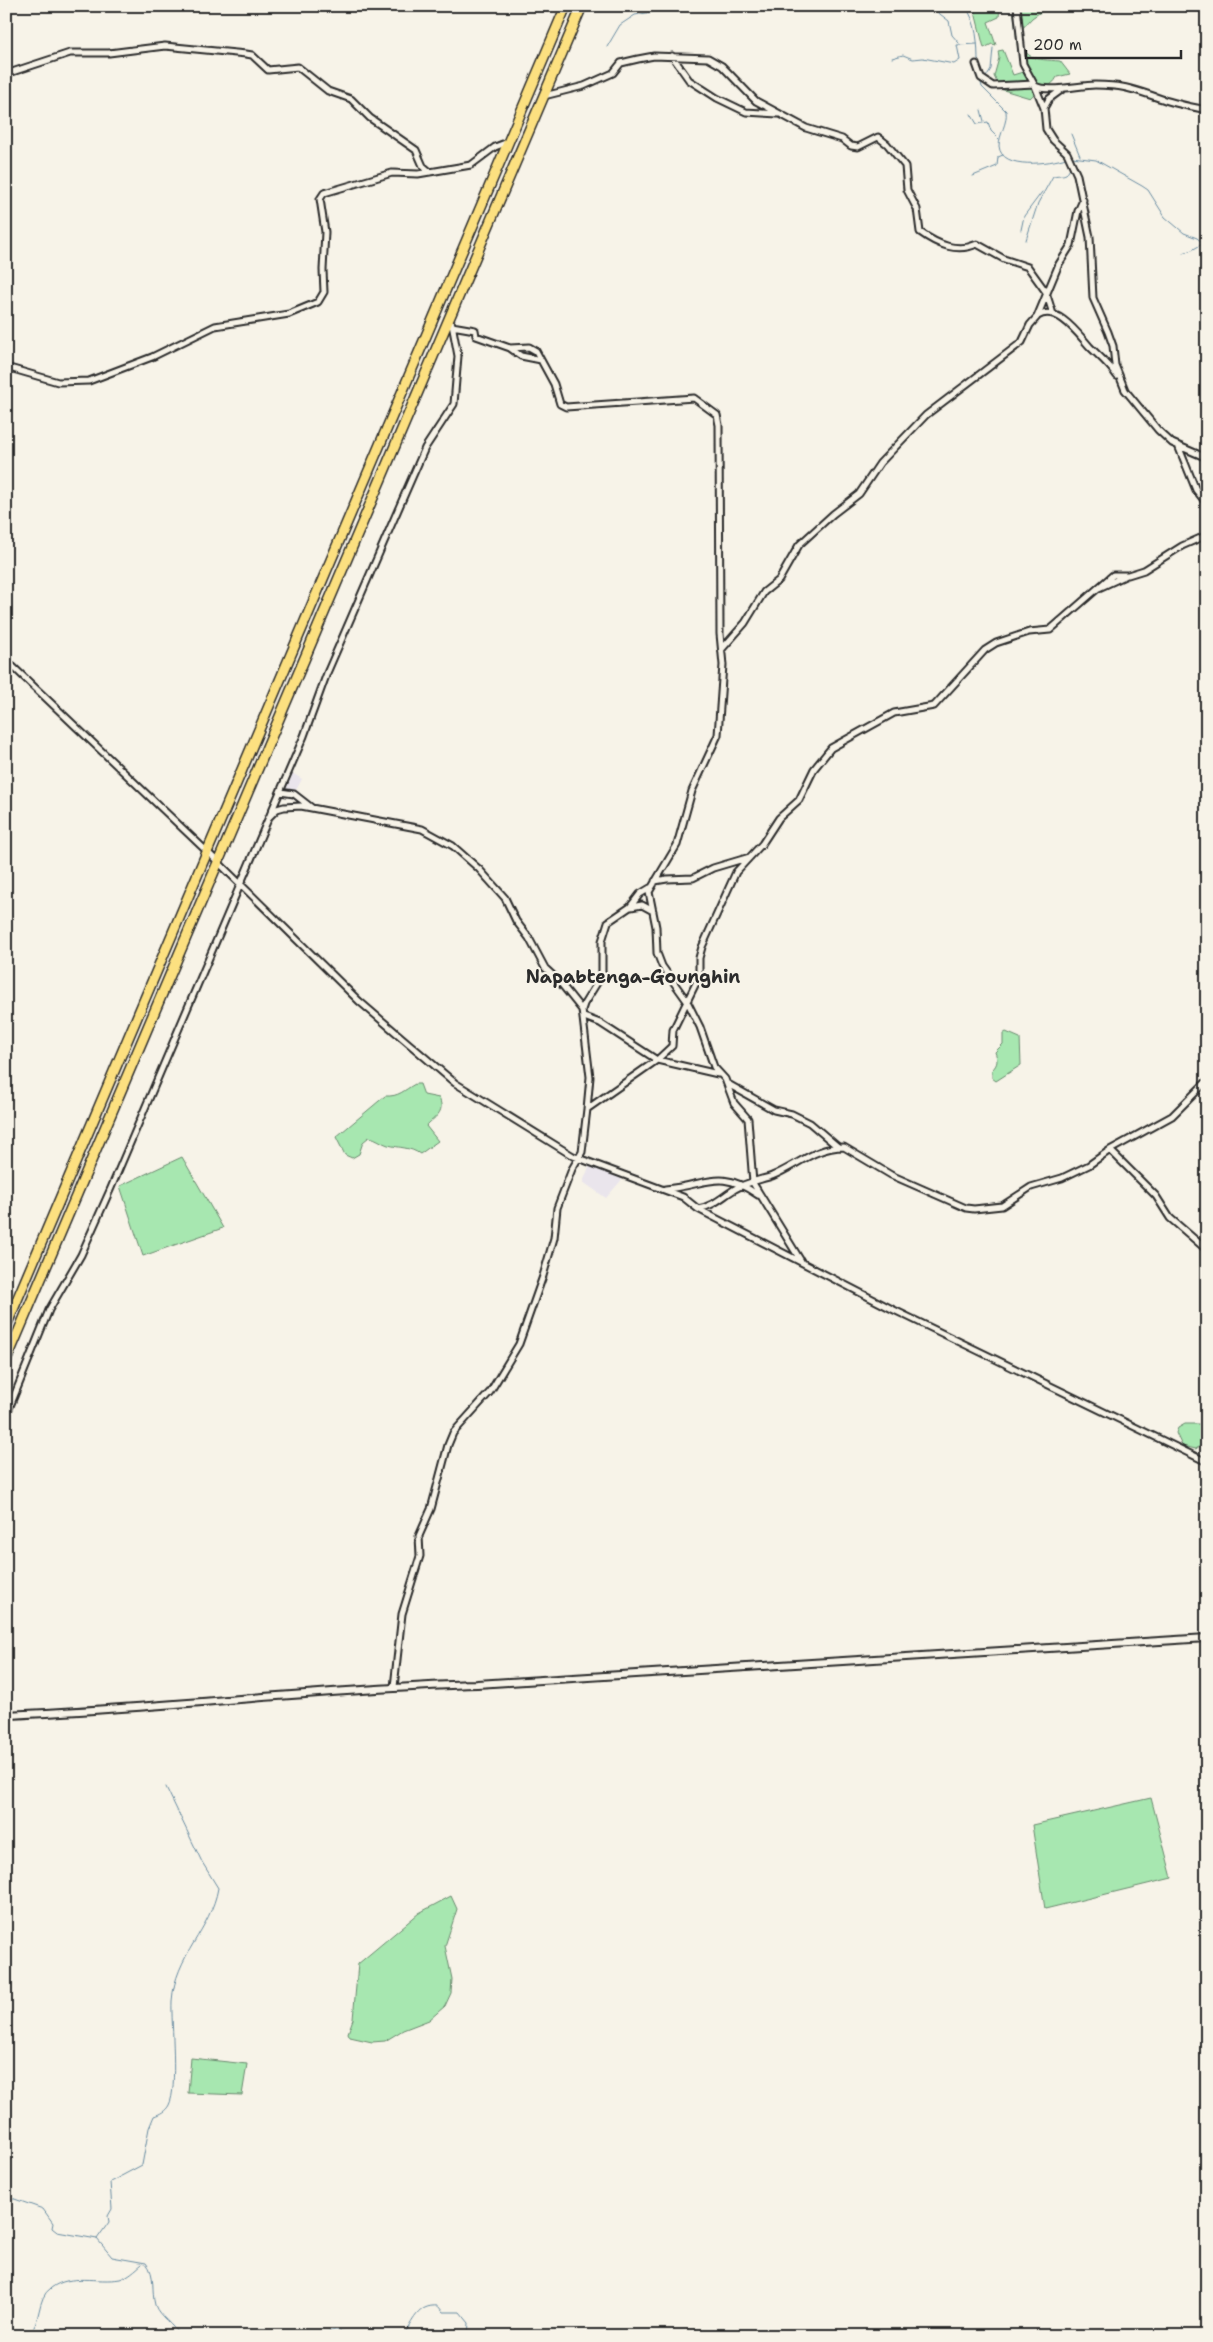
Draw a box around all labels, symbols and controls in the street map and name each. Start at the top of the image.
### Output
scale bar [1026,28,1180,60]
text: 200 m [1033,35,1082,55]
district label: Napabtenga-Gounghin [526,965,740,989]

